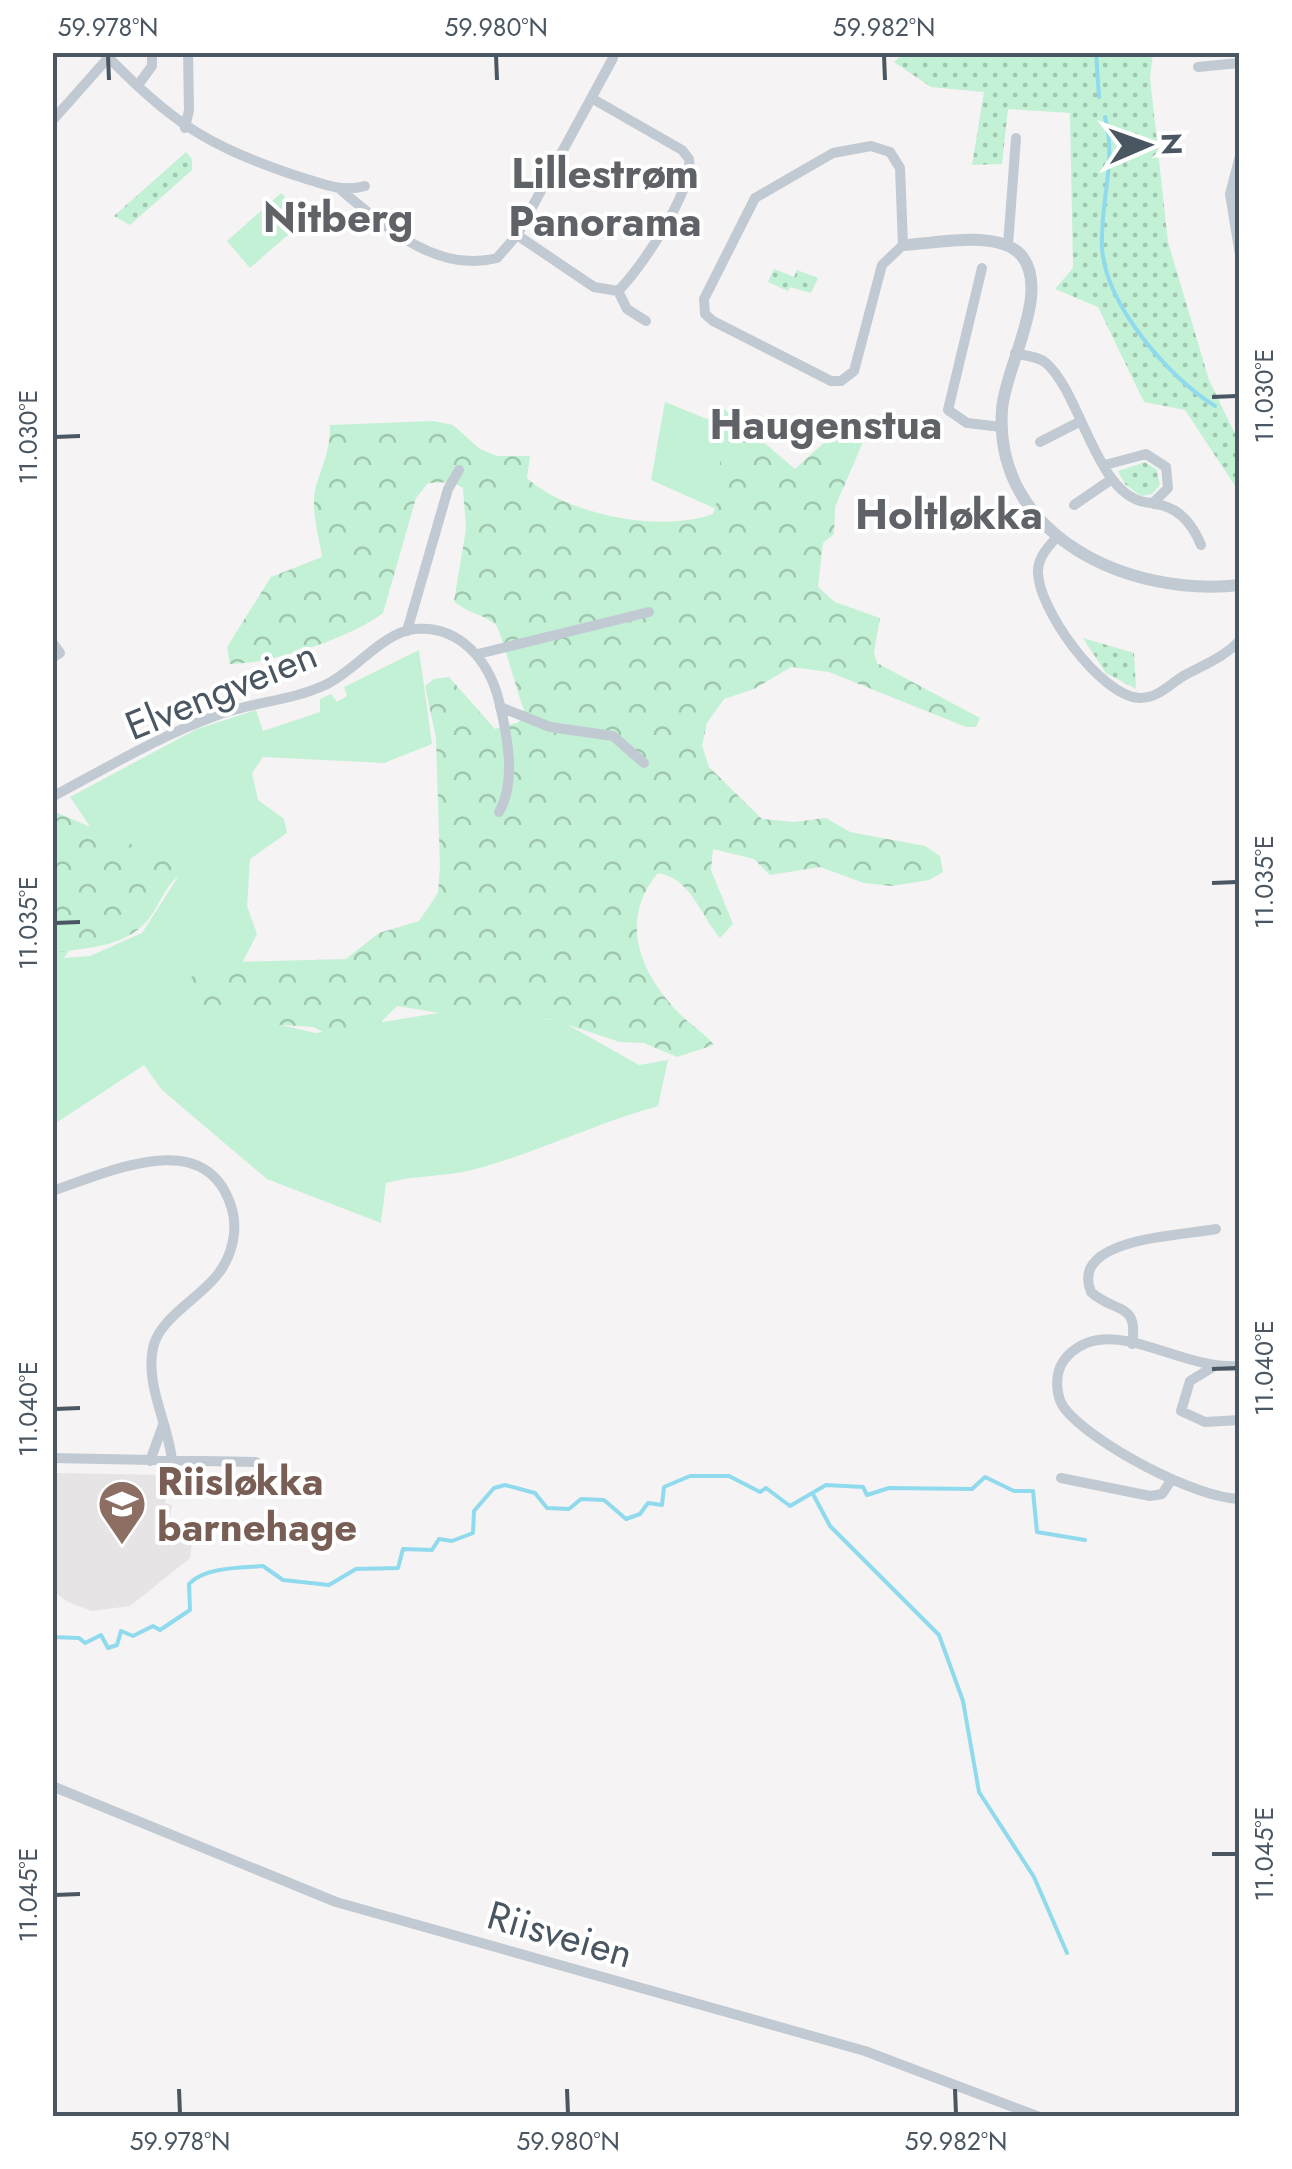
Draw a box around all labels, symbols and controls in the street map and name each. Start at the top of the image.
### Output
text: 59.978°N [57,9,159,45]
text: 59.980°N [444,9,548,45]
text: 59.982°N [833,9,935,45]
north arrow [1097,95,1197,195]
text: N [1151,132,1192,156]
district label: Lillestrøm Panorama [508,143,702,252]
district label: Nitberg [263,187,413,248]
text: 11.030°E [1246,349,1282,443]
text: 11.030°E [10,390,46,484]
district label: Haugenstua [710,394,942,455]
district label: Holtløkka [855,484,1043,545]
street label: Elvengveien [116,625,326,755]
text: 11.035°E [1246,835,1282,929]
text: 11.035°E [10,876,46,970]
text: 11.040°E [1246,1320,1282,1416]
text: 11.040°E [10,1361,46,1457]
place label: Riisløkka barnehage [157,1452,357,1556]
school or university icon: Riisløkka barnehage [96,1478,148,1546]
text: 11.045°E [1246,1807,1282,1901]
text: 11.045°E [10,1848,46,1942]
street label: Riisveien [481,1886,639,1982]
text: 59.978°N [129,2123,231,2159]
text: 59.980°N [516,2123,620,2159]
text: 59.982°N [905,2123,1007,2159]

